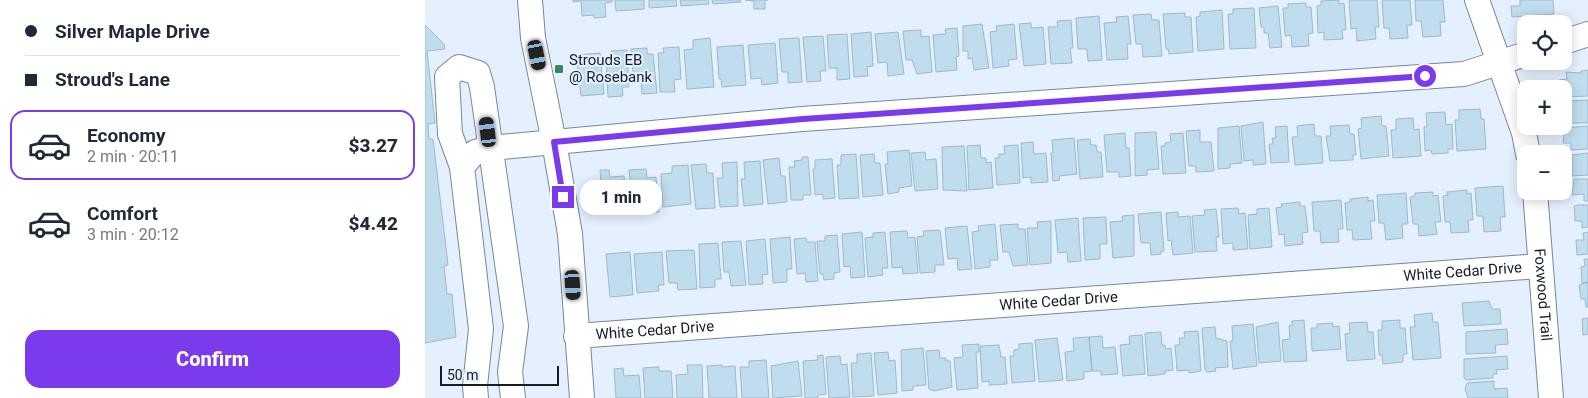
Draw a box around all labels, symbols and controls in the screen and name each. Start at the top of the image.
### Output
map controls [1517,15,1572,200]
button: locate [1517,15,1572,70]
text: Silver Maple Drive [55,20,210,43]
car [526,39,547,71]
place label: Strouds EB @ Rosebank [569,51,653,86]
marker: Strouds EB @ Rosebank [553,63,565,75]
route start [1414,65,1436,87]
text: Stroud's Lane [55,68,170,91]
button: + [1517,80,1572,135]
car [478,116,497,148]
icon: car [27,123,72,168]
text: Economy [87,124,166,147]
text: $3.27 [349,134,398,157]
button: − [1517,145,1572,200]
text: 2 min · 20:11 [87,147,179,166]
callout: 1 min [581,180,663,214]
route end [552,186,574,208]
text: 1 min [601,188,641,207]
icon: car [27,201,72,246]
text: Comfort [87,202,158,225]
text: $4.42 [349,212,398,235]
text: 3 min · 20:12 [87,225,179,244]
street label: Foxwood Trail [1530,248,1556,342]
street label: White Cedar Drive [1403,258,1523,285]
car [564,270,581,300]
street label: White Cedar Drive [999,288,1119,314]
street label: White Cedar Drive [595,317,715,344]
button: Confirm [25,330,400,388]
scale bar [440,363,559,386]
text: 50 m [447,367,479,383]

